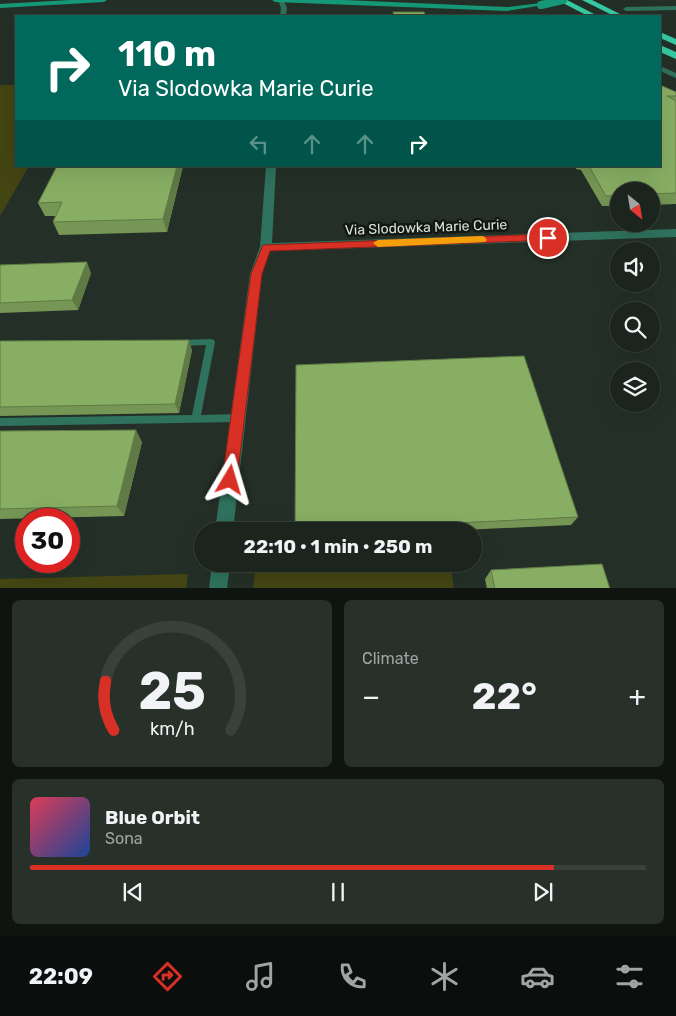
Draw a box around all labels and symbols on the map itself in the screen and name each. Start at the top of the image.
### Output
north arrow [610,182,660,232]
street label: Via Slodowka Marie Curie [344,216,508,239]
pin [527,217,569,259]
position arrow [203,453,255,505]
speed limit sign: 30 [15,508,80,573]

